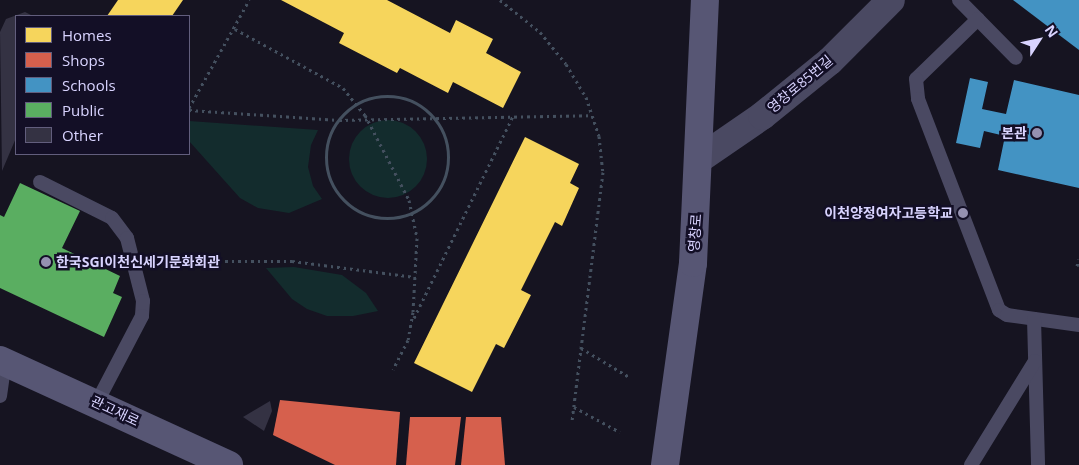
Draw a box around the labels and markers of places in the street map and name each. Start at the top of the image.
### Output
place label: 본관 [1001,125,1027,141]
marker: 본관 [1031,127,1043,139]
place label: 이천양정여자고등학교 [824,205,953,221]
marker: 이천양정여자고등학교 [957,207,969,219]
place label: 한국SGI이천신세기문화회관 [56,254,220,270]
marker: 한국SGI이천신세기문화회관 [40,256,52,268]

